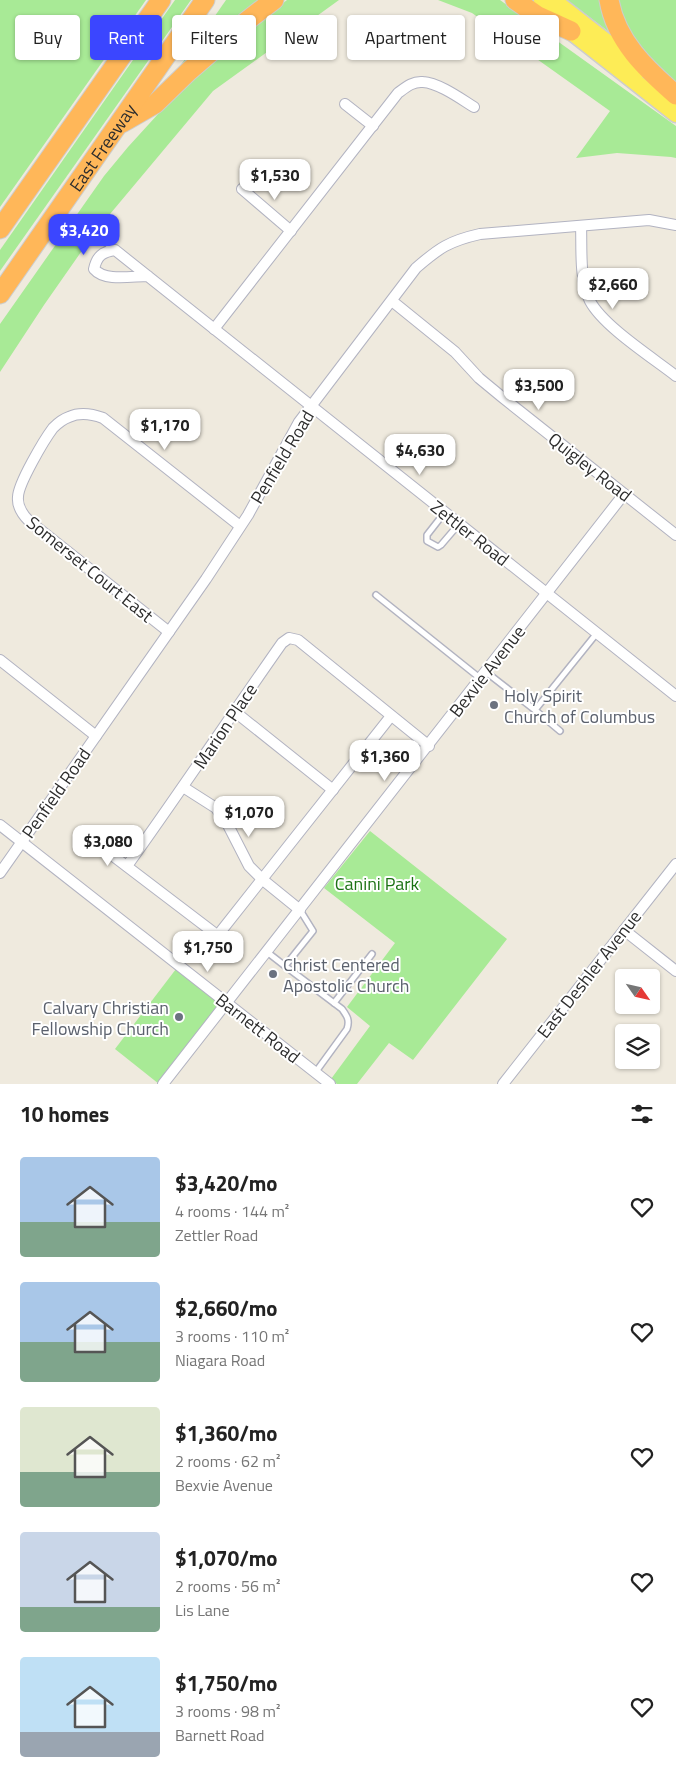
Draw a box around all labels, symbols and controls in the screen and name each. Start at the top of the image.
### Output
chip: Buy [15,15,80,60]
chip: Rent [90,15,162,60]
chip: Filters [172,15,256,60]
chip: New [266,15,337,60]
chip: Apartment [347,15,465,60]
chip: House [475,15,559,60]
street label: East Freeway [62,97,143,197]
pin: $1,530 [234,158,316,201]
text: $1,530 [250,163,300,187]
pin: $3,420 [43,214,125,256]
text: $3,420 [59,218,109,242]
pin: $2,660 [572,268,654,310]
text: $2,660 [588,272,638,296]
pin: $3,500 [498,368,580,411]
text: $3,500 [514,373,564,397]
street label: Penfield Road [243,405,321,509]
pin: $1,170 [124,408,206,451]
text: $1,170 [140,413,190,437]
street label: Quigley Road [543,426,637,508]
pin: $4,630 [379,434,461,476]
text: $4,630 [395,438,445,462]
street label: Zettler Road [425,494,515,572]
street label: Somerset Court East [21,509,160,629]
street label: Bexvie Avenue [442,619,532,723]
street label: Marion Place [186,678,264,774]
place label: Holy Spirit Church of Columbus [504,682,655,730]
marker: Holy Spirit Church of Columbus [488,699,500,711]
pin: $1,360 [344,740,426,782]
street label: Penfield Road [15,742,97,844]
text: $1,360 [360,744,410,768]
pin: $1,070 [208,796,290,838]
text: $1,070 [224,800,274,824]
pin: $3,080 [67,824,149,867]
text: $3,080 [83,829,133,853]
park label: Canini Park [335,870,420,897]
street label: East Deshler Avenue [530,904,648,1044]
pin: $1,750 [167,930,249,973]
text: $1,750 [183,935,233,959]
place label: Christ Centered Apostolic Church [283,951,409,999]
marker: Christ Centered Apostolic Church [267,968,279,980]
north arrow [615,969,660,1014]
map controls [615,969,660,1069]
street label: Barnett Road [210,986,306,1070]
place label: Calvary Christian Fellowship Church [31,994,169,1042]
marker: Calvary Christian Fellowship Church [173,1011,185,1023]
button: layers [615,1024,660,1069]
text: 10 homes [20,1098,109,1130]
icon: filters [628,1100,656,1128]
text: $3,420/mo [175,1167,277,1199]
icon: home [60,1177,120,1237]
icon: heart [628,1193,656,1221]
text: 4 rooms · 144 m² [175,1199,289,1223]
text: Zettler Road [175,1223,258,1247]
text: $2,660/mo [175,1292,277,1324]
icon: home [60,1302,120,1362]
icon: heart [628,1318,656,1346]
text: 3 rooms · 110 m² [175,1324,289,1348]
text: Niagara Road [175,1348,265,1372]
text: $1,360/mo [175,1417,277,1449]
icon: home [60,1427,120,1487]
icon: heart [628,1443,656,1471]
text: 2 rooms · 62 m² [175,1449,280,1473]
text: Bexvie Avenue [175,1473,273,1497]
text: $1,070/mo [175,1542,277,1574]
icon: home [60,1552,120,1612]
icon: heart [628,1568,656,1596]
text: 2 rooms · 56 m² [175,1574,280,1598]
text: Lis Lane [175,1598,229,1622]
text: $1,750/mo [175,1667,277,1699]
icon: home [60,1677,120,1737]
icon: heart [628,1693,656,1721]
text: 3 rooms · 98 m² [175,1699,280,1723]
text: Barnett Road [175,1723,264,1747]

